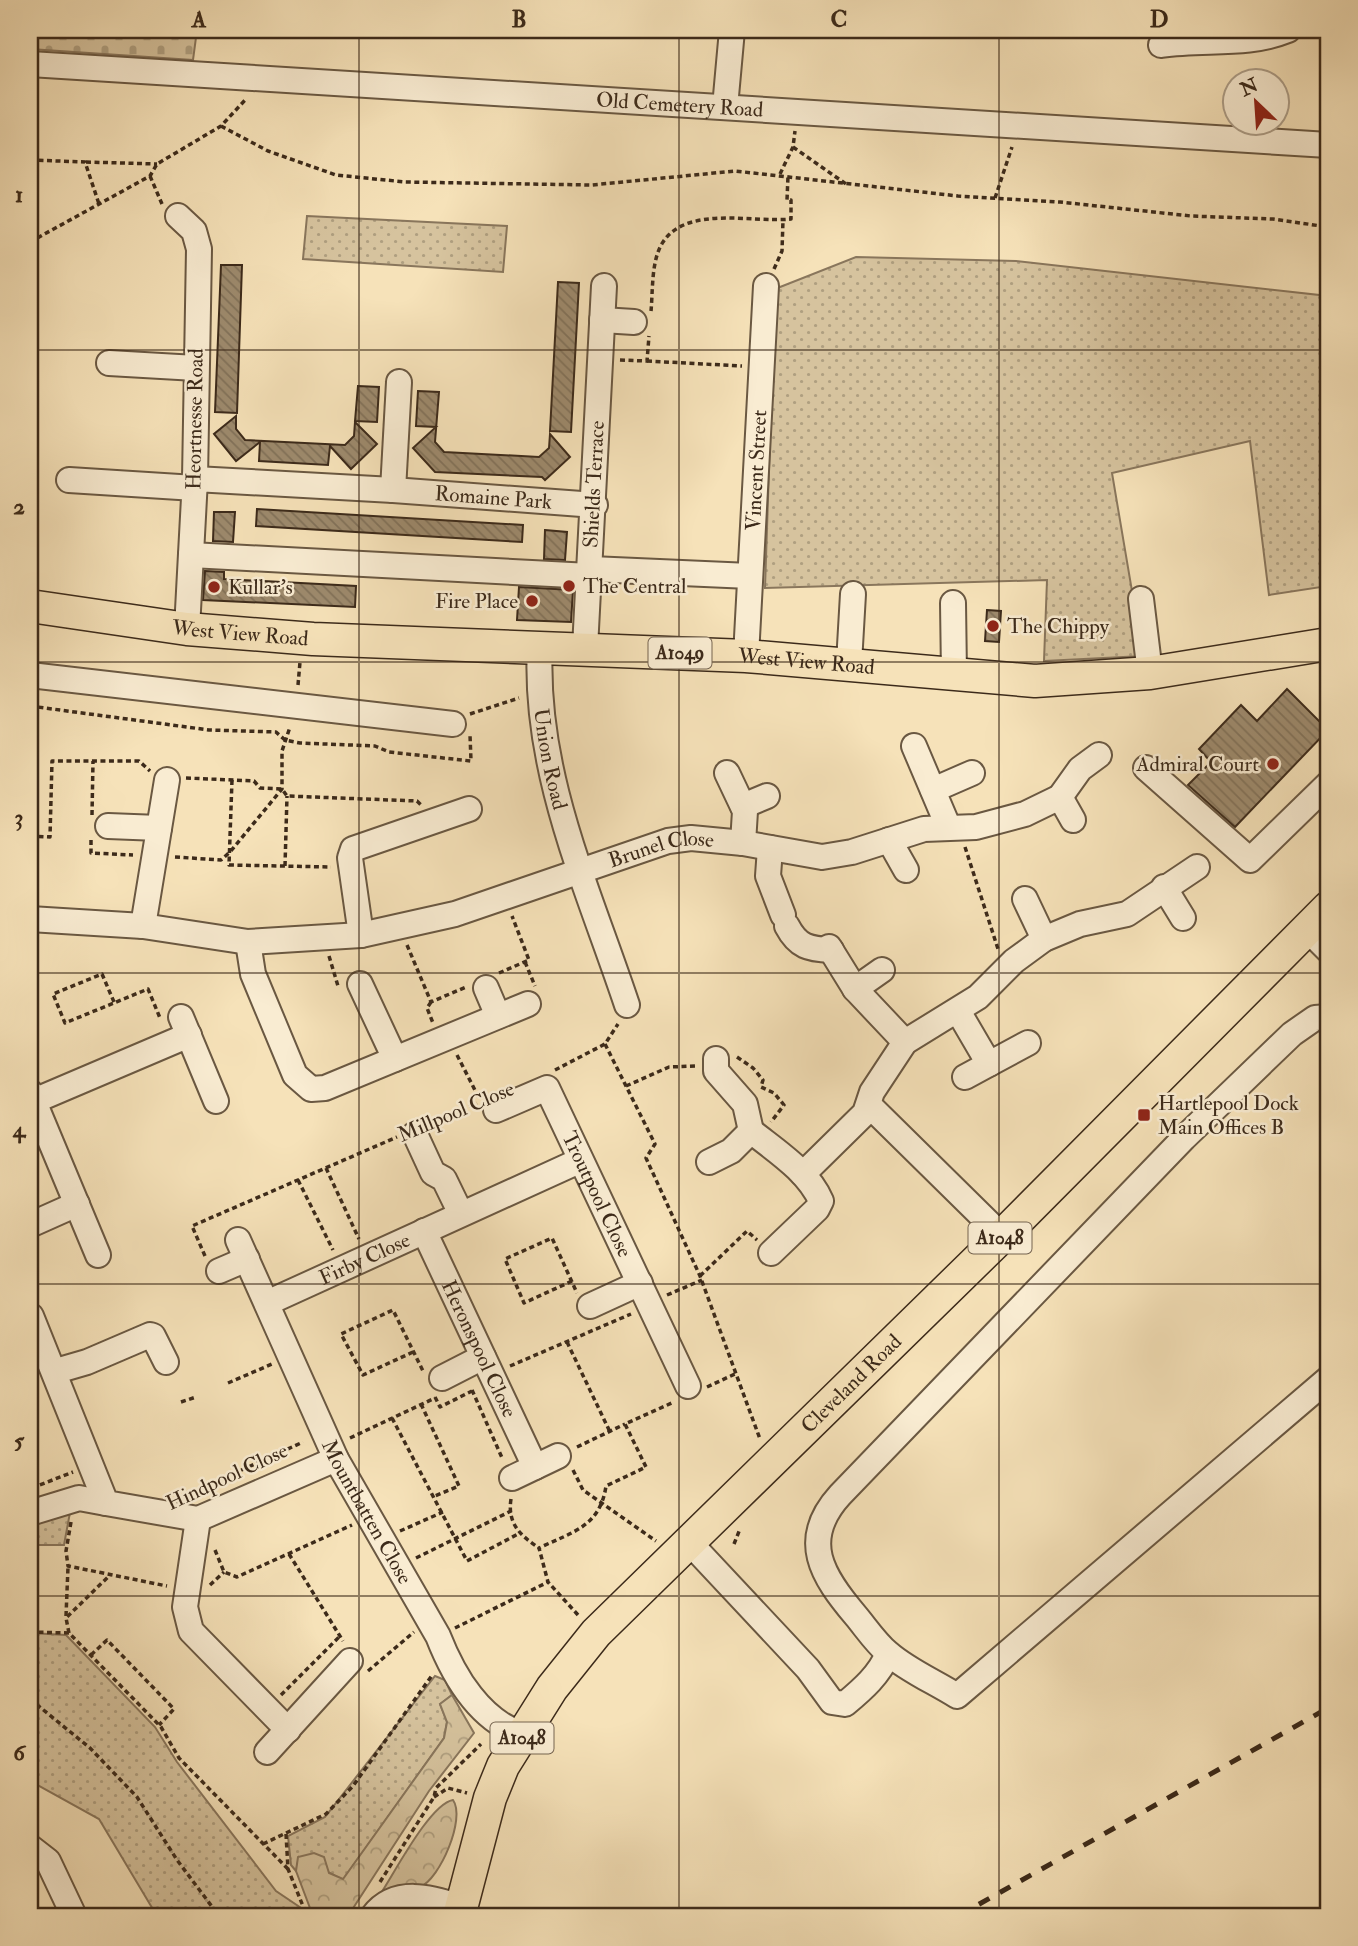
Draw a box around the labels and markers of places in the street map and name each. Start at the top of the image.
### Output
place label: The Central [583,573,687,600]
place label: Kullar's [228,574,293,601]
marker: The Central [561,578,577,594]
marker: Kullar's [206,579,222,595]
place label: Fire Place [435,588,518,615]
marker: Fire Place [524,593,540,609]
place label: The Chippy [1007,613,1110,640]
marker: The Chippy [985,618,1001,634]
place label: Admiral Court [1135,751,1259,778]
marker: Admiral Court [1265,756,1281,772]
place label: Hartlepool Dock Main Offices B [1158,1090,1299,1141]
marker: Hartlepool Dock Main Offices B [1136,1107,1152,1123]

